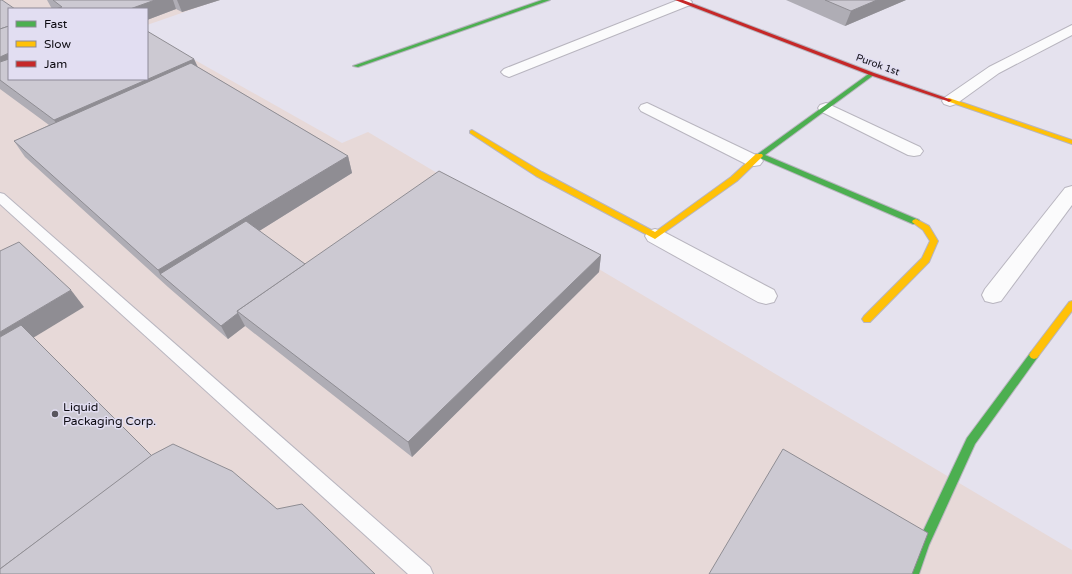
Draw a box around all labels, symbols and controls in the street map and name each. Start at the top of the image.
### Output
legend [8,8,148,80]
text: Fast [44,17,68,31]
text: Slow [44,37,71,51]
street label: Purok 1st [854,52,901,78]
text: Jam [44,57,67,71]
place label: Liquid Packaging Corp. [63,400,156,428]
marker: Liquid Packaging Corp. [50,409,60,419]

